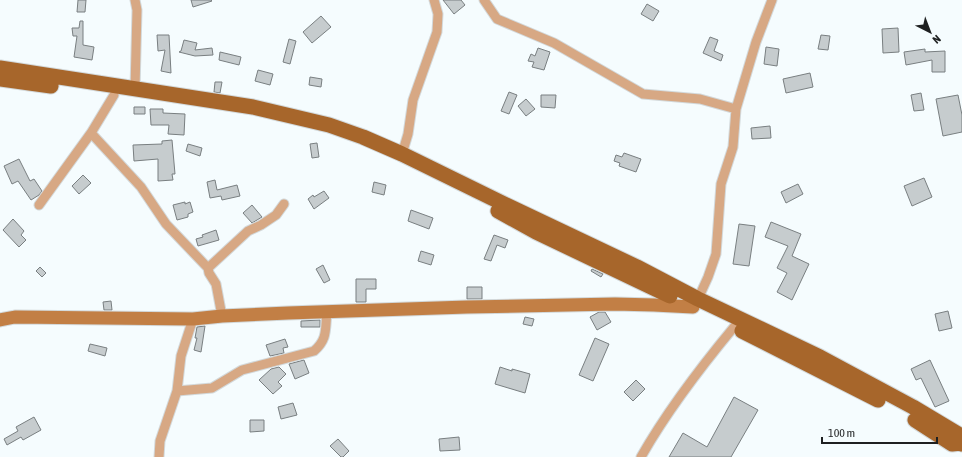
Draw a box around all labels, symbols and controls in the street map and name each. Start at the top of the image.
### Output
north arrow [910,12,950,52]
text: N [930,33,943,46]
scale bar [822,419,937,445]
text: 100 m [828,426,855,440]

